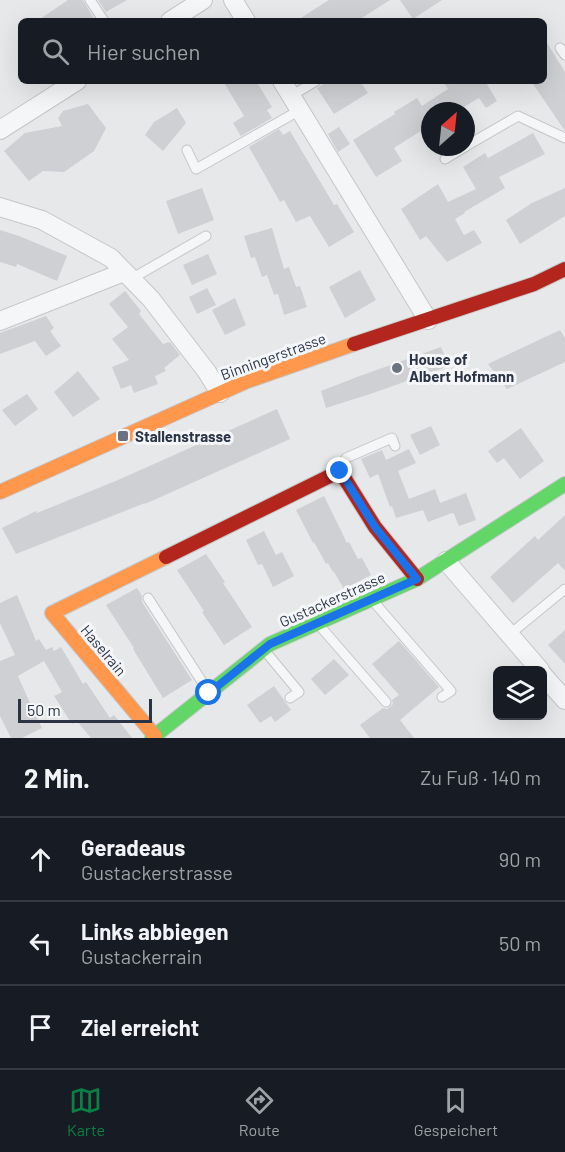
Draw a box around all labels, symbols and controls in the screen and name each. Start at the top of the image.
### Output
search box [18,18,547,84]
icon: search [39,35,72,68]
text: Hier suchen [87,38,200,64]
north arrow [421,102,475,156]
street label: Binningerstrasse [218,329,328,383]
place label: House of Albert Hofmann [409,350,514,385]
marker: House of Albert Hofmann [390,361,404,375]
place label: Stallenstrasse [135,427,231,445]
marker: Stallenstrasse [116,429,130,443]
route end [326,457,352,483]
street label: Gustackerstrasse [276,568,388,630]
street label: Haselrain [77,621,131,679]
map controls [493,666,547,720]
button: layers [493,666,547,720]
route start [195,679,221,705]
scale bar [18,696,152,724]
text: 50 m [27,700,61,719]
text: 2 Min. [24,762,90,793]
text: Zu Fuß · 140 m [420,765,541,789]
text: Geradeaus [81,834,185,860]
icon: ahead [24,843,57,876]
text: 90 m [499,847,541,871]
text: Gustackerstrasse [81,860,233,884]
text: Links abbiegen [81,918,229,944]
icon: left [24,927,57,960]
text: 50 m [499,931,541,955]
text: Gustackerrain [81,944,202,968]
icon: arrive [24,1011,57,1044]
text: Ziel erreicht [81,1014,199,1040]
tab: Karte [67,1084,105,1139]
tab: Route [239,1084,280,1139]
tab: Gespeichert [414,1084,498,1139]

